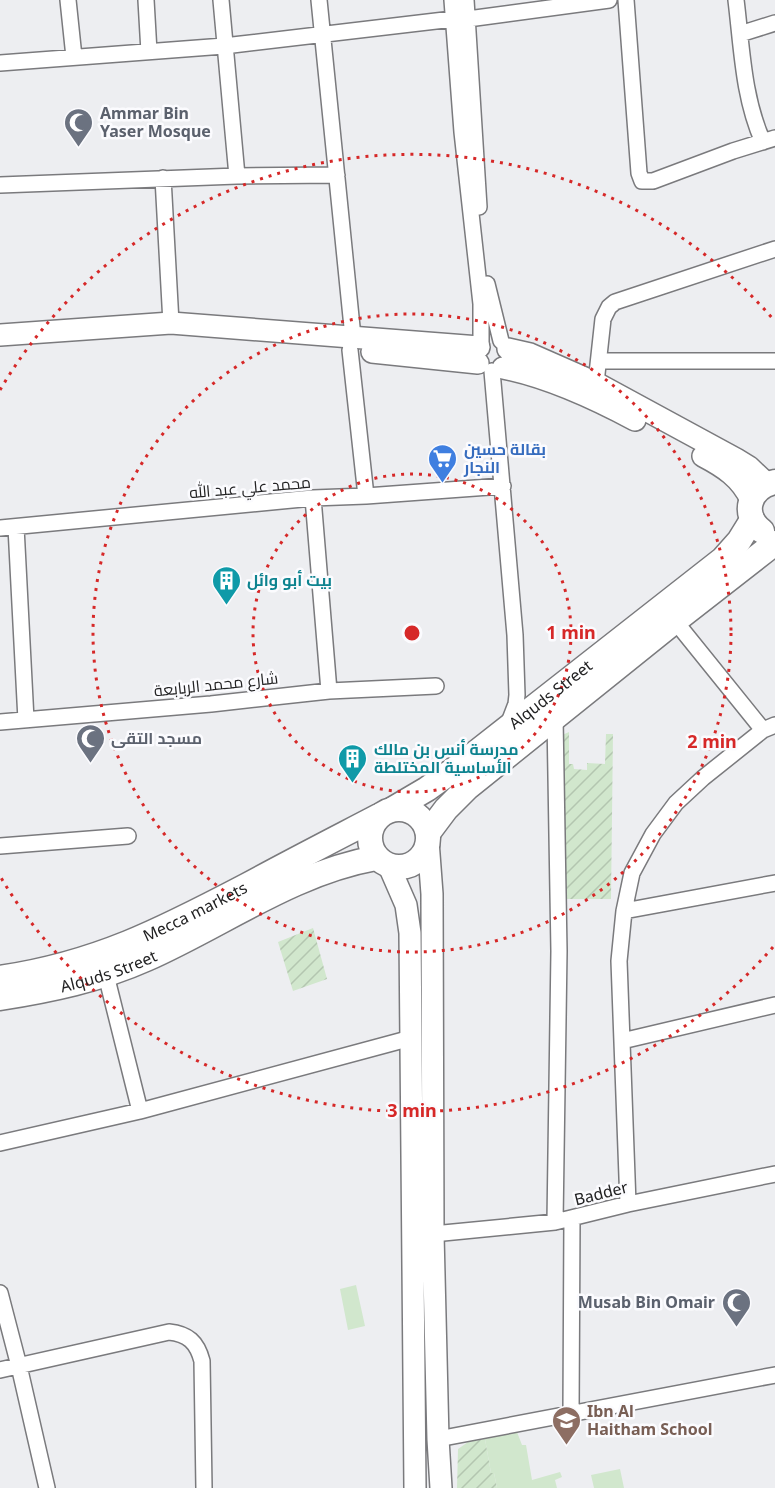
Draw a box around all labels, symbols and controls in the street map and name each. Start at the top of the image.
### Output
place label: Ammar Bin Yaser Mosque [100,102,211,142]
mosque icon: Ammar Bin Yaser Mosque [63,106,95,148]
place label: بقالة حسين النجار [463,438,546,478]
supermarket icon: بقالة حسين النجار [427,442,459,484]
street label: محمد علي عبد الله [188,471,312,506]
building icon: بيت أبو وائل [210,564,242,606]
place label: بيت أبو وائل [247,569,332,591]
text: 1 min [546,620,596,644]
centre of rings [402,623,422,643]
street label: Alquds Street [504,655,597,734]
street label: شارع محمد الربابعة [153,667,279,702]
mosque icon: مسجد التقى [74,722,106,764]
place label: مسجد التقى [111,727,202,749]
text: 2 min [687,729,737,753]
place label: مدرسة أنس بن مالك الأساسية المختلطة [374,738,519,778]
building icon: مدرسة أنس بن مالك الأساسية المختلطة [337,742,369,784]
street label: Mecca markets [139,876,251,947]
street label: Alquds Street [58,944,161,997]
text: 3 min [387,1098,437,1122]
street label: Badder [572,1176,631,1210]
mosque icon: Musab Bin Omair [720,1286,752,1328]
place label: Musab Bin Omair [578,1291,715,1313]
place label: Ibn Al Haitham School [587,1400,713,1440]
school or university icon: Ibn Al Haitham School [550,1404,582,1446]

